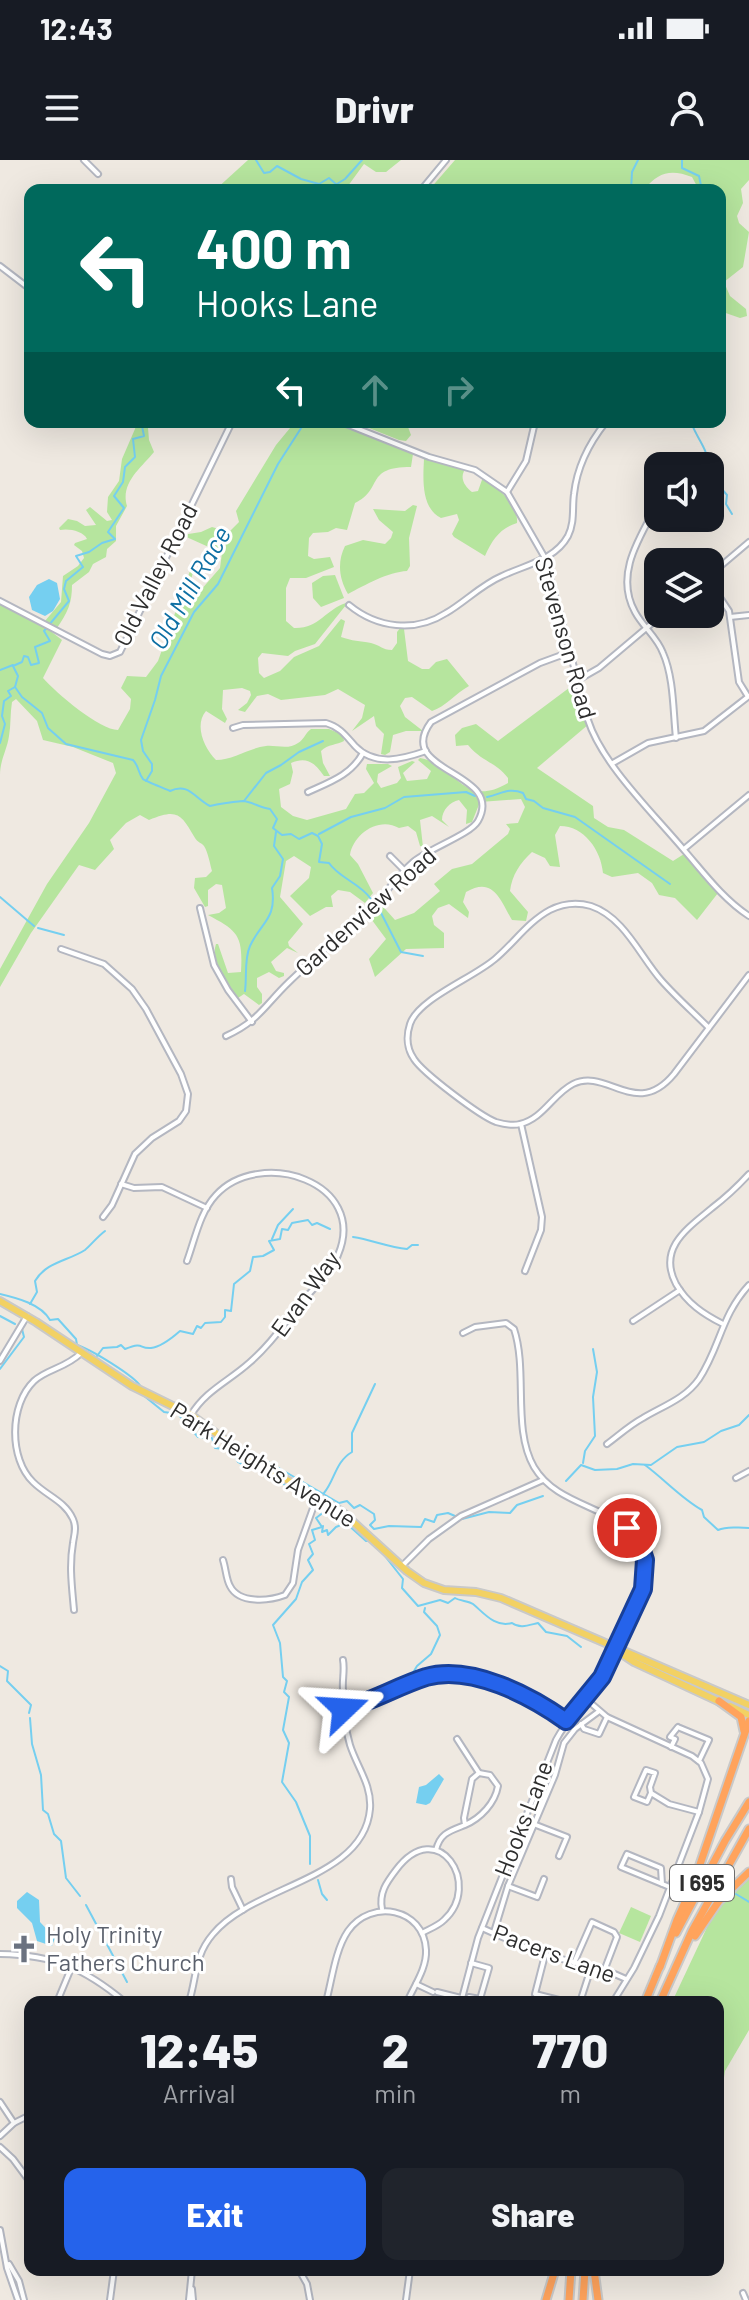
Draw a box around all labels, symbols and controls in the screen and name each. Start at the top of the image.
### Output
text: 12:43 [40,10,113,46]
icon: menu [40,86,84,130]
icon: person [665,86,709,130]
text: Drivr [335,87,414,130]
text: 400 m [196,213,352,280]
icon: left [64,216,168,320]
text: Hooks Lane [196,281,378,324]
icon: left [269,368,313,412]
icon: ahead [353,368,397,412]
icon: right [437,368,481,412]
map controls [644,452,724,628]
button: sound [644,452,724,532]
street label: Old Valley Road [106,498,203,650]
water label: Old Mill Race [141,520,236,654]
button: layers [644,548,724,628]
street label: Stevenson Road [529,553,603,722]
street label: Gardenview Road [289,840,441,982]
street label: Evan Way [264,1245,346,1342]
street label: Park Heights Avenue [165,1395,362,1533]
pin [593,1494,661,1562]
icon: arrive [605,1506,649,1550]
position arrow [302,1667,386,1751]
street label: Hooks Lane [487,1757,558,1880]
road number: I 695 [670,1865,734,1901]
street label: Pacers Lane [489,1917,620,1988]
place label: Holy Trinity Fathers Church [46,1919,205,1976]
church icon: Holy Trinity Fathers Church [9,1934,39,1964]
text: 12:45 [140,2020,258,2078]
text: 2 [382,2020,409,2078]
text: 770 [532,2020,608,2078]
text: Arrival [163,2077,235,2108]
text: min [374,2077,416,2108]
text: m [559,2077,581,2108]
button: Exit [64,2168,366,2260]
button: Share [382,2168,684,2260]

